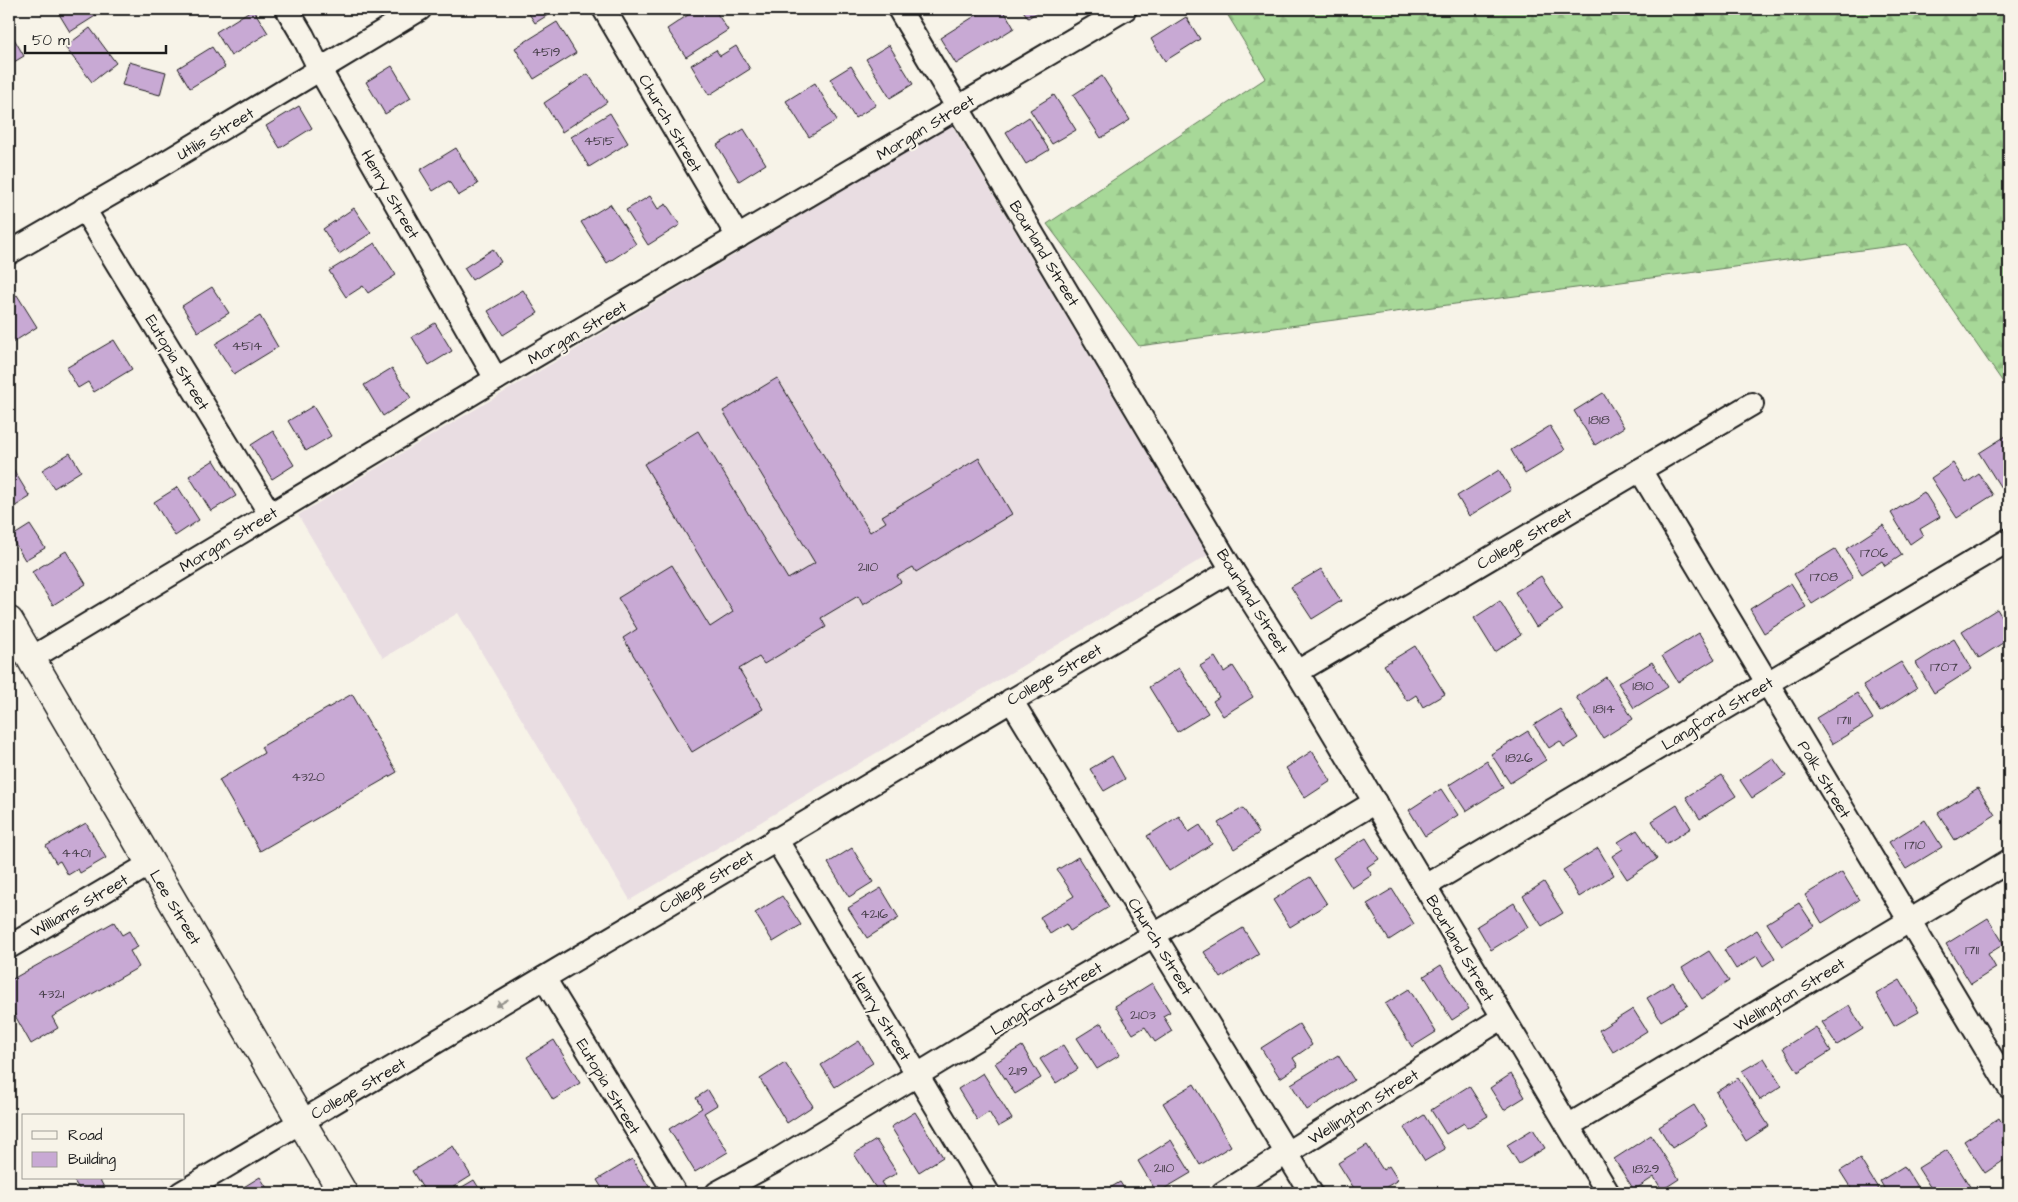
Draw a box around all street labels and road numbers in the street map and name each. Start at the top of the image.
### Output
street label: Church Street [633,70,707,177]
street label: Morgan Street [872,90,980,167]
street label: Utilis Street [173,102,259,166]
street label: Henry Street [355,146,425,244]
street label: Bourland Street [1004,196,1085,311]
street label: Morgan Street [524,295,632,371]
street label: Eutopia Street [140,310,215,415]
street label: Morgan Street [175,502,283,579]
street label: College Street [1473,502,1577,576]
street label: Bourland Street [1211,545,1294,659]
street label: College Street [1003,638,1107,712]
street label: Langford Street [1658,672,1778,757]
street label: Polk Street [1792,736,1856,823]
street label: College Street [655,845,759,920]
street label: Lee Street [144,866,207,950]
street label: Williams Street [27,869,133,943]
street label: Bourland Street [1421,891,1500,1006]
street label: Church Street [1122,894,1198,1000]
street label: Wellington Street [1730,953,1850,1038]
street label: Langford Street [987,957,1107,1042]
street label: Henry Street [845,968,917,1066]
street label: Eutopia Street [571,1034,646,1139]
street label: College Street [307,1052,411,1126]
street label: Wellington Street [1304,1064,1424,1151]

